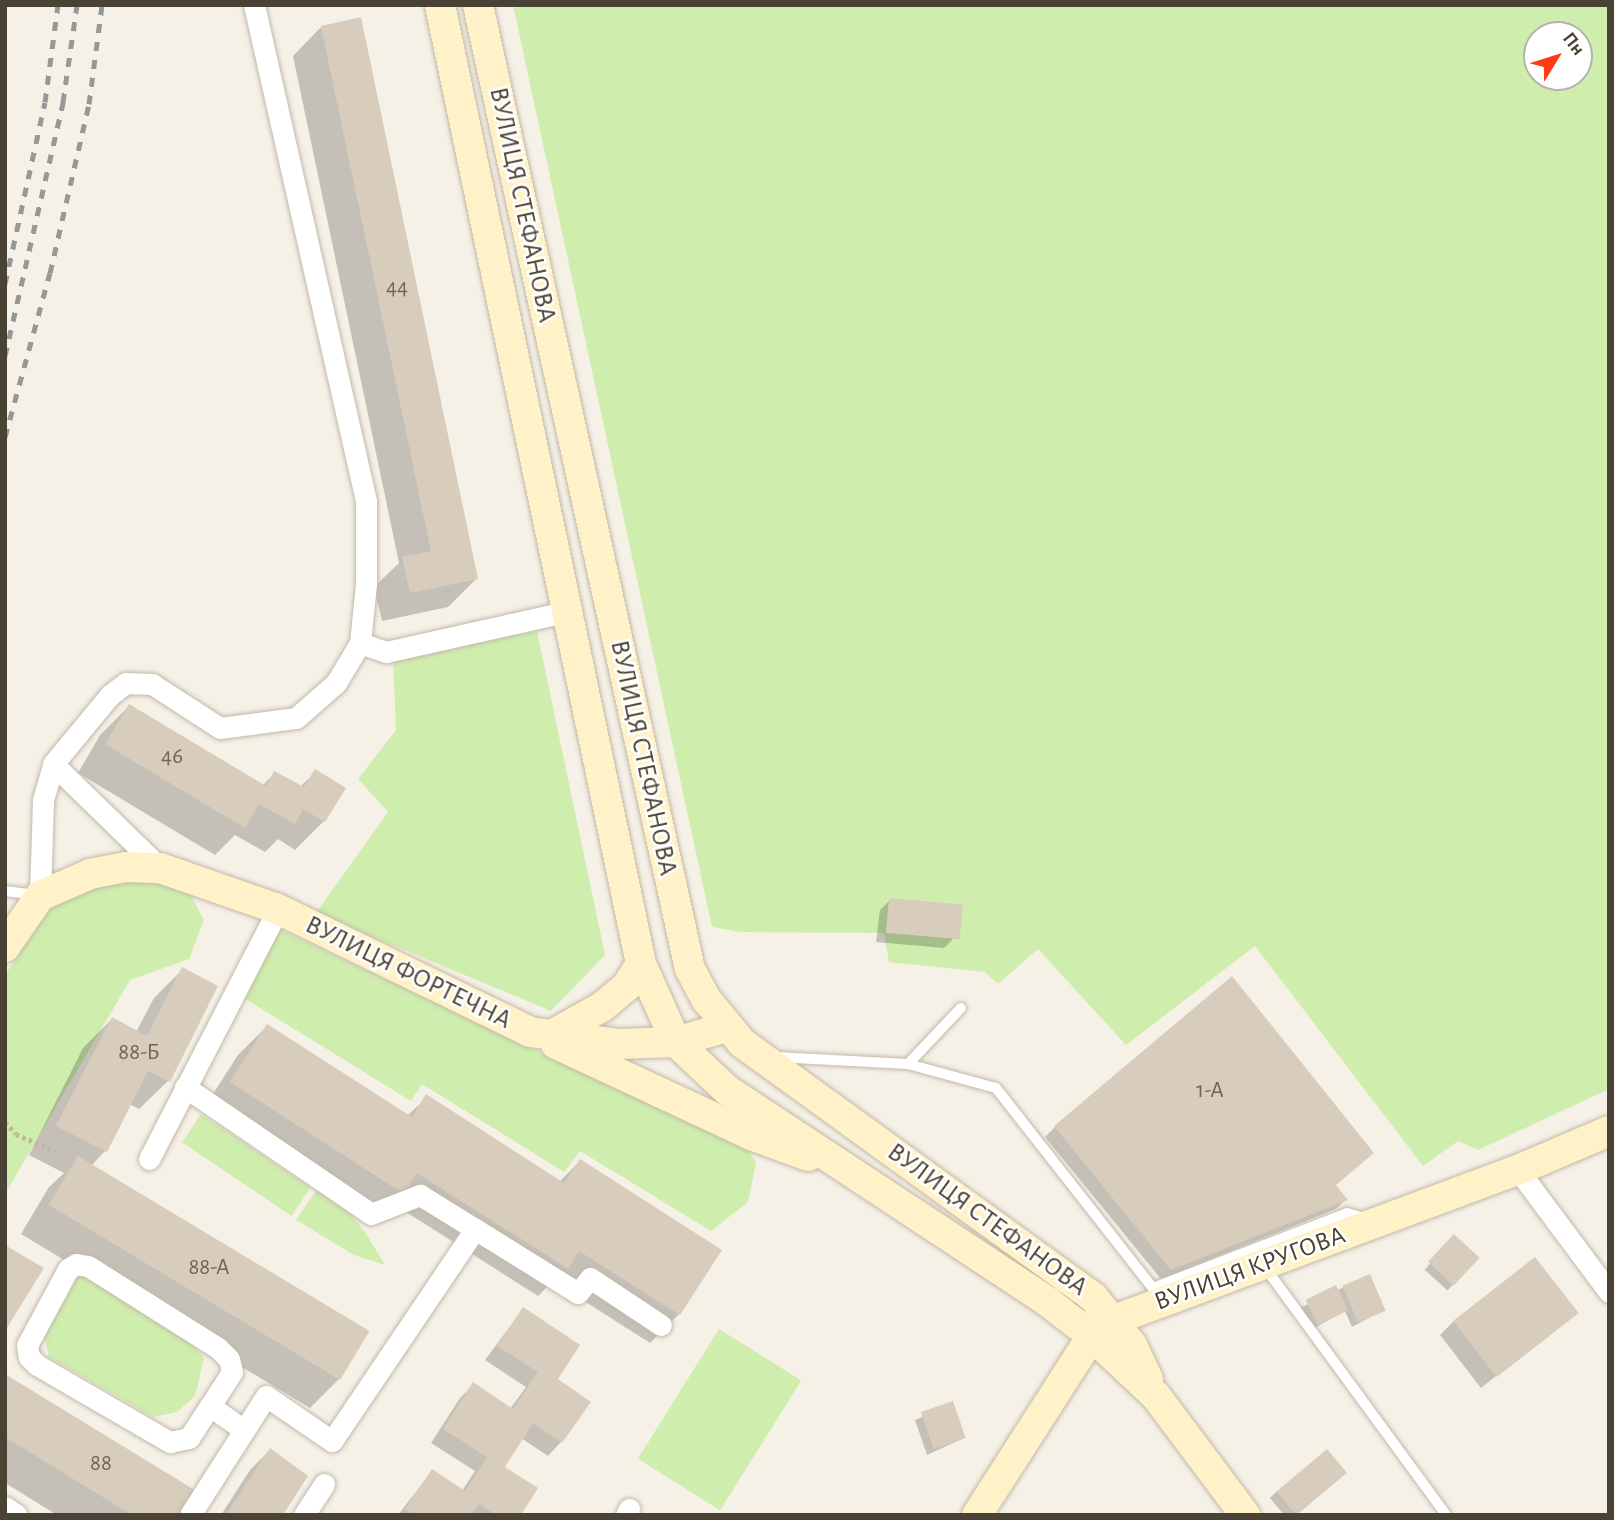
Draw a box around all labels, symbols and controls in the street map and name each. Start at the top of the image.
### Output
north arrow [1523,21,1593,91]
text: Пн [1559,29,1588,59]
street label: ВУЛИЦЯ СТЕФАНОВА [482,84,562,326]
house number: 44 [386,274,408,302]
street label: ВУЛИЦЯ СТЕФАНОВА [603,637,683,879]
house number: 46 [161,743,183,771]
street label: ВУЛИЦЯ ФОРТЕЧНА [300,910,516,1036]
house number: 88-Б [118,1039,160,1067]
house number: 1-А [1196,1077,1224,1105]
street label: ВУЛИЦЯ СТЕФАНОВА [881,1137,1093,1303]
street label: ВУЛИЦЯ КРУГОВА [1150,1220,1350,1318]
house number: 88-А [188,1254,230,1282]
house number: 88 [90,1450,112,1478]

